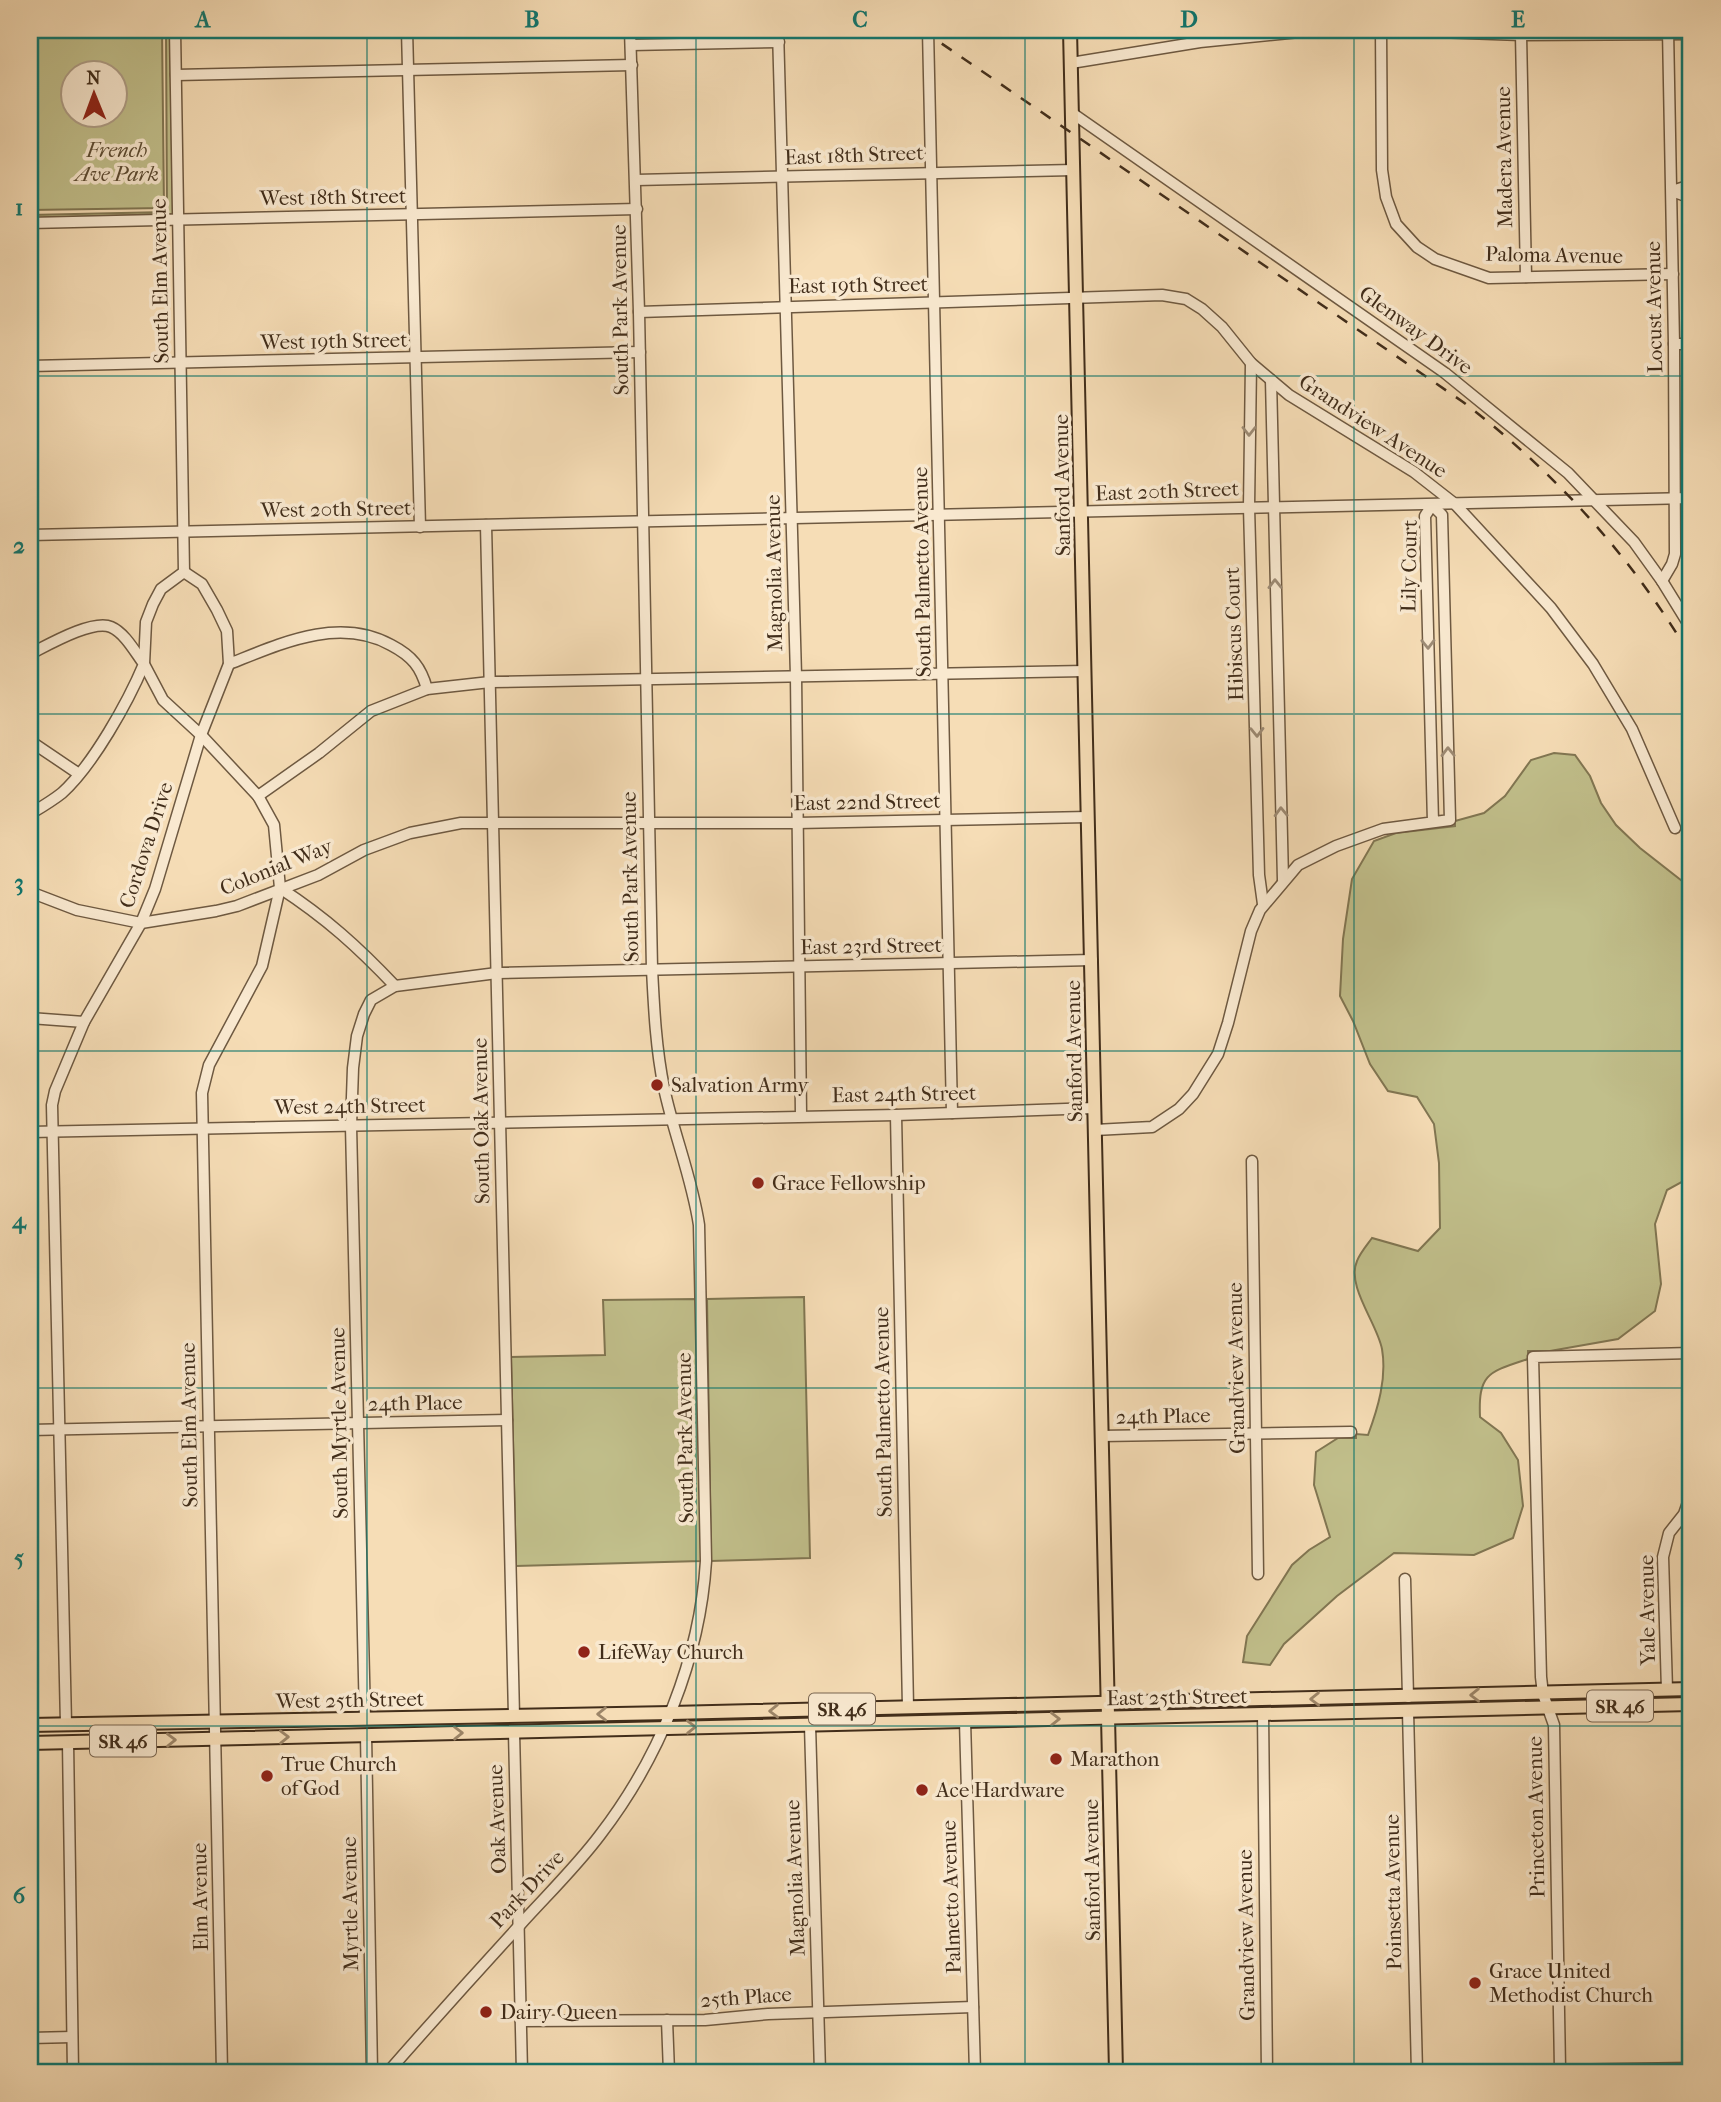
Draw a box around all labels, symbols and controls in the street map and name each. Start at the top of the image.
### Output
text: A [194,6,212,33]
text: B [525,6,540,33]
text: C [852,6,868,33]
text: D [1180,6,1198,33]
text: E [1511,6,1525,33]
north arrow [60,60,130,130]
text: N [86,67,102,89]
street label: Madera Avenue [1491,86,1517,228]
park label: French Ave Park [72,138,159,186]
street label: East 18th Street [784,141,925,169]
street label: West 18th Street [258,184,407,210]
text: 1 [15,194,23,221]
street label: South Elm Avenue [147,198,173,364]
street label: South Park Avenue [607,224,633,396]
street label: Locust Avenue [1641,241,1667,373]
street label: Paloma Avenue [1485,242,1623,268]
street label: East 19th Street [788,272,929,298]
street label: Glenway Drive [1355,281,1477,379]
street label: West 19th Street [259,328,408,354]
street label: Grandview Avenue [1295,369,1451,483]
street label: Sanford Avenue [1049,414,1075,556]
one-way arrow [1241,427,1257,437]
street label: South Palmetto Avenue [908,467,936,677]
street label: East 20th Street [1095,476,1240,506]
street label: Magnolia Avenue [761,494,787,652]
street label: West 20th Street [259,496,412,522]
street label: Lily Court [1396,519,1422,613]
text: 2 [13,532,25,559]
street label: Hibiscus Court [1220,566,1248,701]
one-way arrow [1267,579,1283,589]
one-way arrow [1420,639,1436,650]
one-way arrow [1249,727,1264,738]
one-way arrow [1440,746,1456,756]
street label: Cordova Drive [114,779,178,911]
street label: East 22nd Street [793,789,941,815]
street label: South Park Avenue [617,791,643,963]
one-way arrow [1274,806,1289,817]
street label: Colonial Way [216,833,336,900]
text: 3 [14,869,24,896]
street label: East 23rd Street [800,933,943,959]
street label: Sanford Avenue [1061,980,1087,1122]
street label: South Oak Avenue [468,1038,494,1204]
place label: Salvation Army [671,1073,809,1097]
marker: Salvation Army [649,1077,665,1093]
street label: East 24th Street [831,1081,977,1107]
street label: West 24th Street [273,1093,427,1119]
place label: Grace Fellowship [772,1171,926,1195]
marker: Grace Fellowship [750,1175,766,1191]
text: 4 [11,1207,27,1234]
street label: Grandview Avenue [1223,1282,1249,1454]
street label: South Palmetto Avenue [869,1307,897,1517]
street label: South Myrtle Avenue [325,1327,353,1519]
street label: South Elm Avenue [176,1342,202,1508]
street label: South Park Avenue [672,1352,698,1524]
street label: 24th Place [367,1390,463,1416]
street label: 24th Place [1115,1403,1211,1429]
text: 5 [14,1544,24,1571]
street label: Yale Avenue [1634,1554,1660,1667]
place label: LifeWay Church [598,1640,744,1664]
marker: LifeWay Church [576,1644,592,1660]
street label: East 25th Street [1106,1684,1248,1710]
street label: West 25th Street [275,1687,425,1713]
one-way arrow [1470,1688,1481,1703]
road number: SR 46 [1587,1690,1653,1722]
one-way arrow [1309,1691,1320,1707]
road number: SR 46 [809,1694,875,1724]
one-way arrow [768,1703,779,1718]
one-way arrow [597,1706,607,1722]
one-way arrow [1050,1711,1061,1727]
one-way arrow [686,1720,697,1735]
one-way arrow [454,1725,464,1741]
road number: SR 46 [90,1726,156,1756]
one-way arrow [280,1729,290,1745]
one-way arrow [166,1732,177,1747]
street label: Princeton Avenue [1523,1736,1549,1898]
place label: Marathon [1070,1747,1159,1771]
marker: Marathon [1048,1751,1064,1767]
place label: True Church of God [281,1752,397,1800]
street label: Oak Avenue [483,1764,511,1874]
marker: True Church of God [259,1768,275,1784]
place label: Ace Hardware [935,1778,1064,1802]
marker: Ace Hardware [914,1782,930,1798]
street label: Magnolia Avenue [780,1799,810,1957]
street label: Sanford Avenue [1079,1799,1105,1941]
street label: Poinsetta Avenue [1380,1814,1406,1970]
street label: Palmetto Avenue [936,1820,966,1974]
street label: Myrtle Avenue [337,1836,363,1972]
street label: Elm Avenue [187,1843,213,1951]
street label: Park Drive [485,1845,569,1933]
street label: Grandview Avenue [1233,1849,1259,2021]
text: 6 [13,1882,26,1909]
place label: Grace United Methodist Church [1489,1959,1653,2007]
marker: Grace United Methodist Church [1467,1975,1483,1991]
street label: 25th Place [700,1982,792,2012]
place label: Dairy Queen [500,2000,618,2024]
marker: Dairy Queen [478,2004,494,2020]

